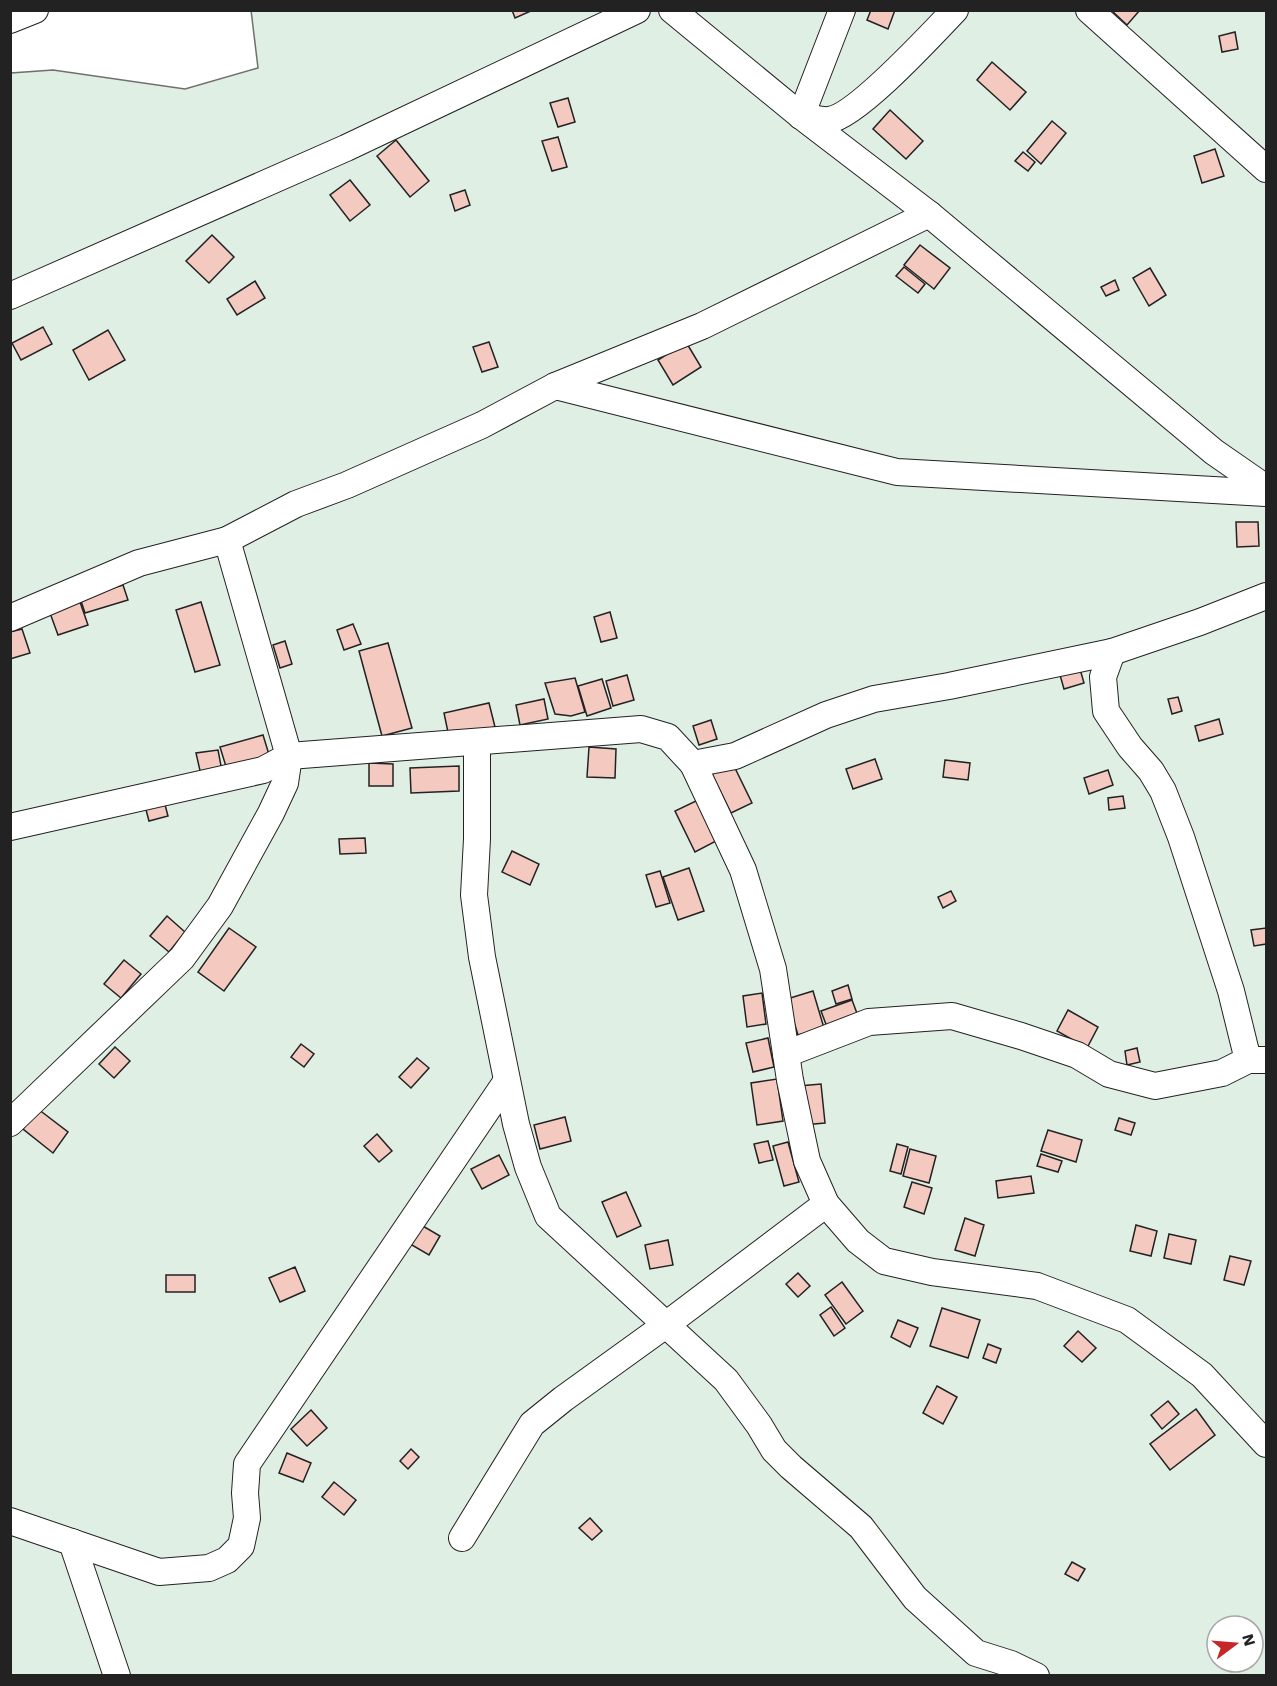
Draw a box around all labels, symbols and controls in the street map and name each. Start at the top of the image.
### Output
north arrow [1205,1614,1265,1674]
text: N [1238,1632,1260,1648]

